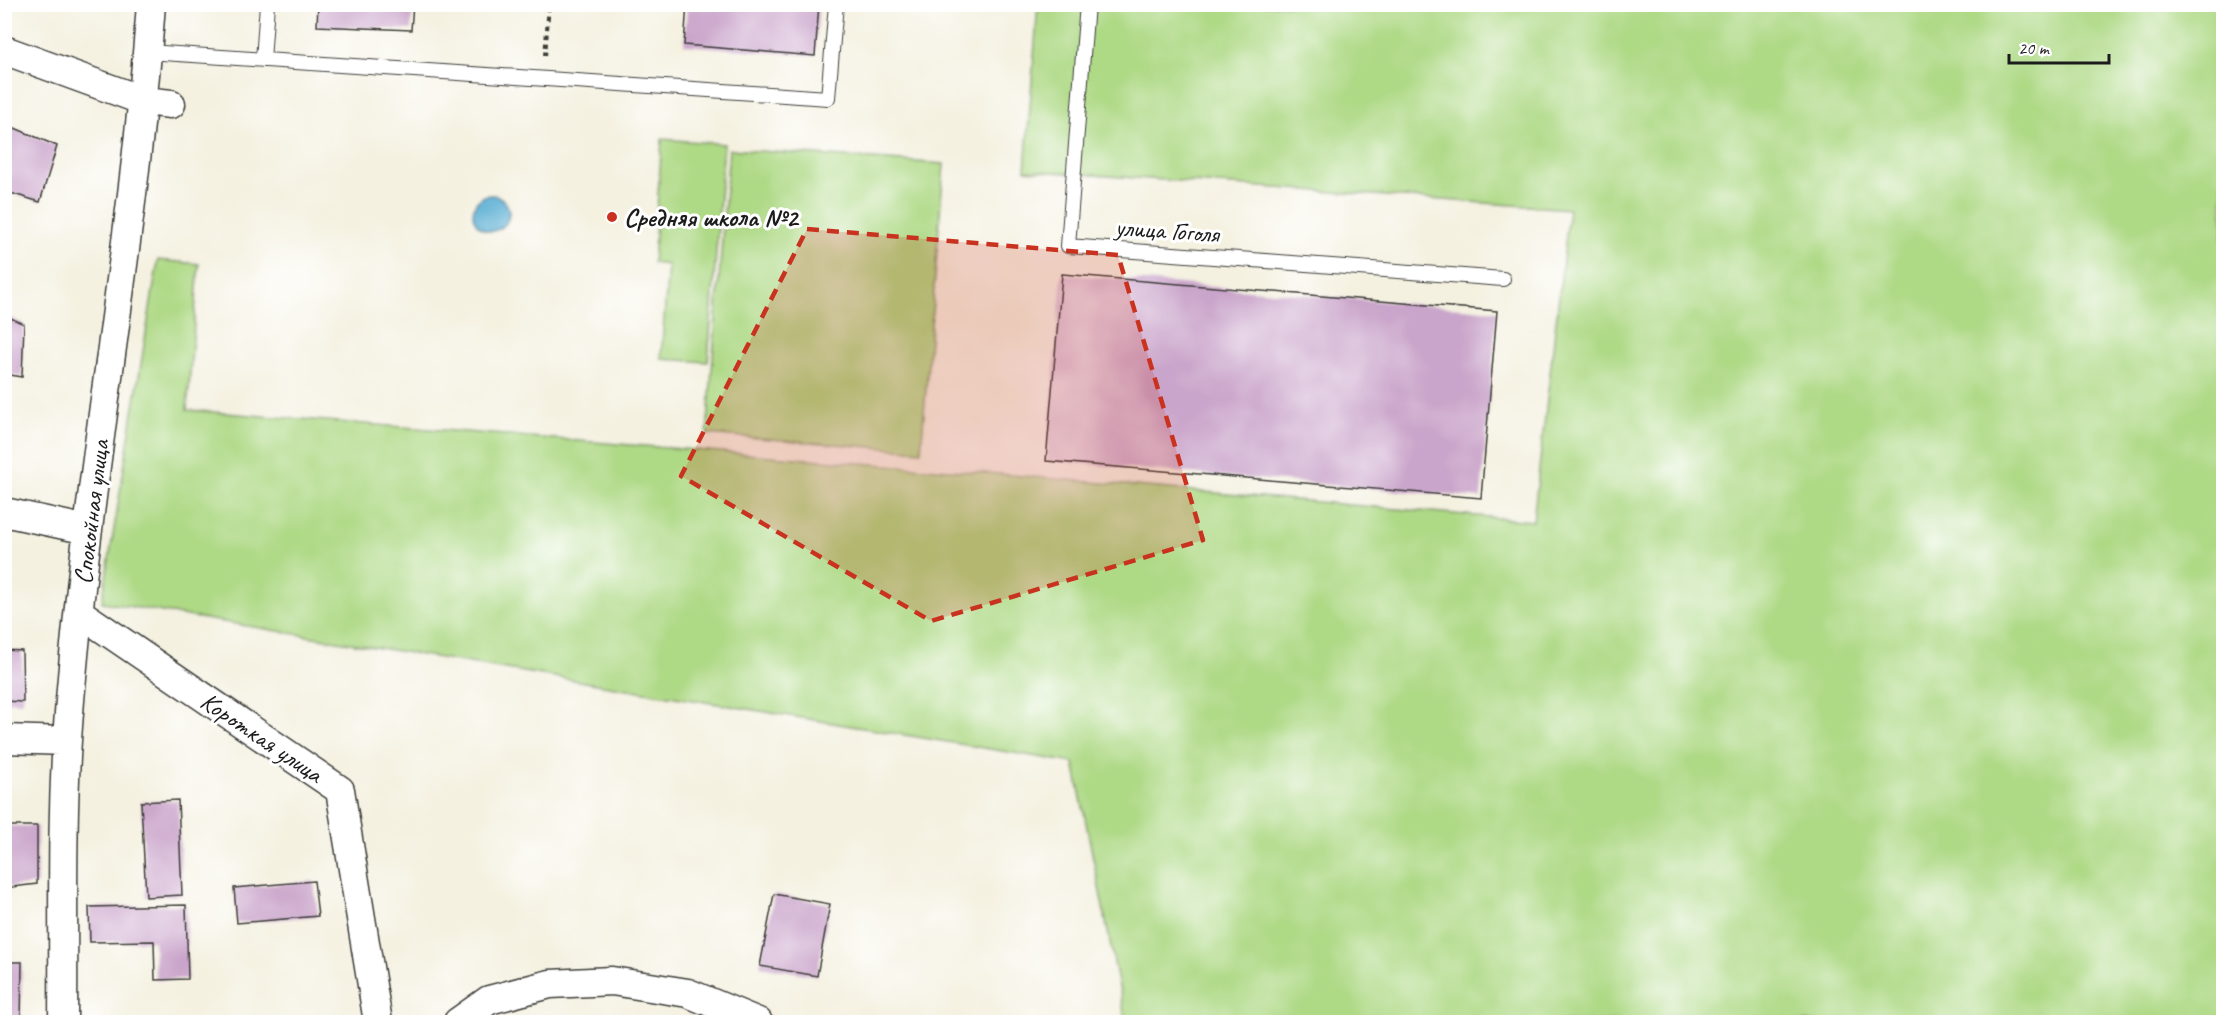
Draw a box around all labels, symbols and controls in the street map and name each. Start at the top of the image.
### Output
scale bar [2009,27,2110,65]
text: 20 m [2018,37,2051,59]
place label: Средняя школа №2 [624,201,800,234]
marker: Средняя школа №2 [605,210,619,224]
street label: улица Гоголя [1112,210,1222,251]
street label: Спокойная улица [66,437,117,586]
street label: Короткая улица [194,685,330,791]

